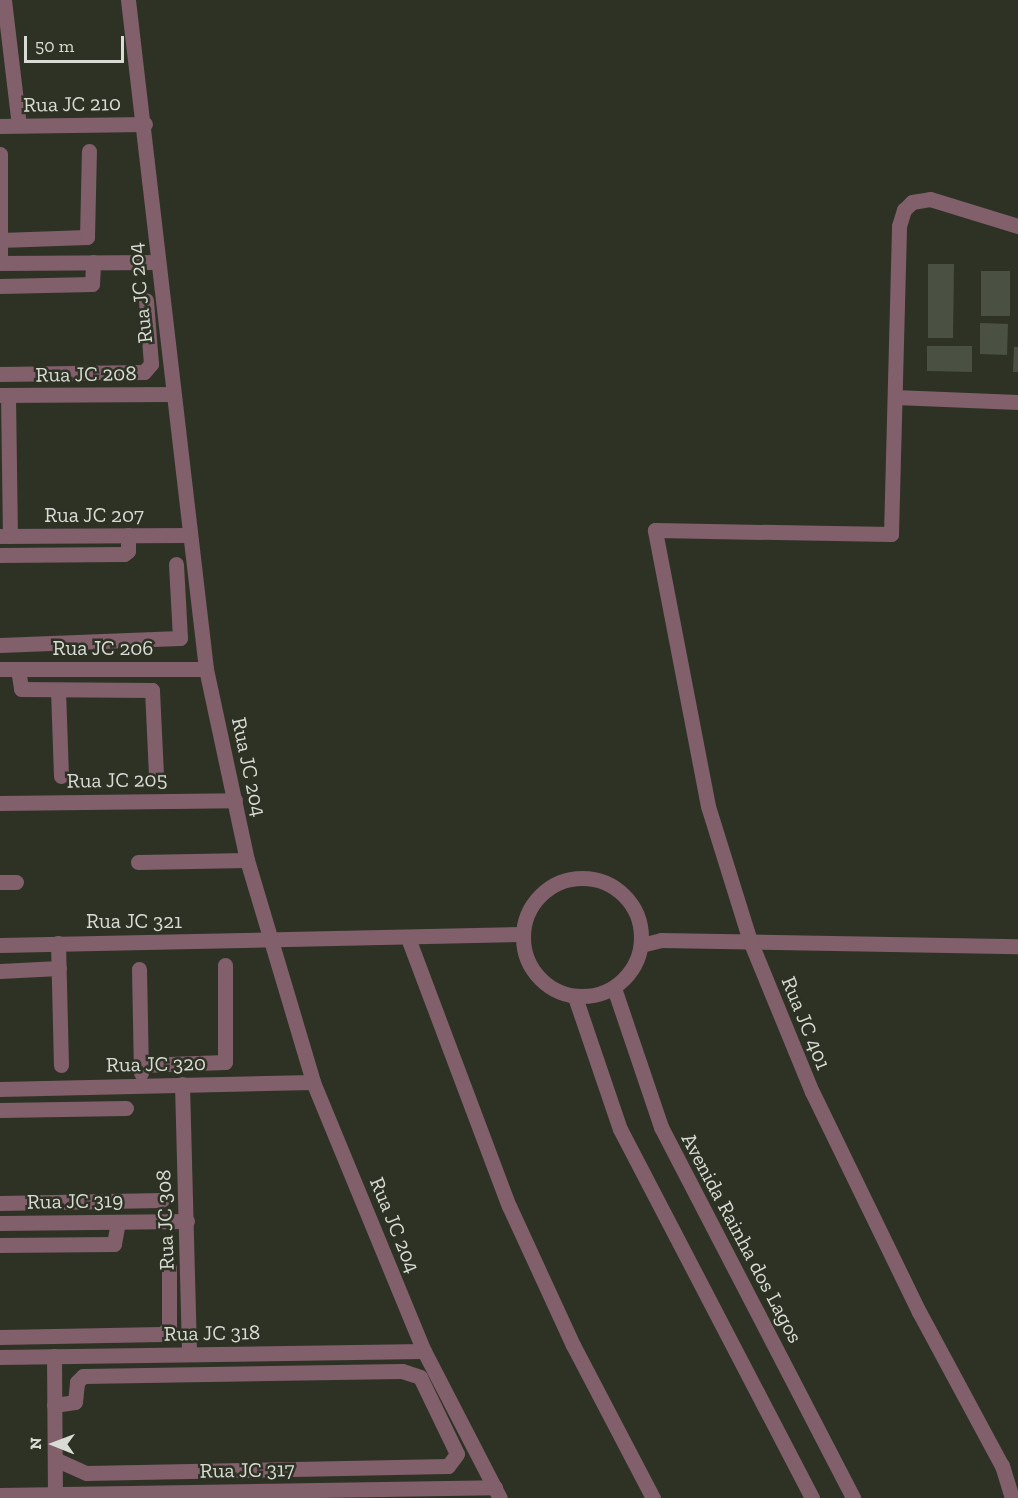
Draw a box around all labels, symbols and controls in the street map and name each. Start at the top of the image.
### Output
scale bar [27,24,128,62]
text: 50 m [35,35,74,57]
street label: Rua JC 210 [23,91,121,117]
street label: Rua JC 204 [122,241,158,345]
street label: Rua JC 208 [35,361,137,387]
street label: Rua JC 207 [44,502,144,528]
street label: Rua JC 206 [52,635,154,661]
street label: Rua JC 204 [226,715,272,819]
street label: Rua JC 205 [66,767,168,793]
street label: Rua JC 321 [86,908,182,934]
street label: Rua JC 401 [776,972,836,1074]
street label: Rua JC 320 [106,1051,206,1077]
street label: Avenida Rainha dos Lagos [676,1129,808,1347]
street label: Rua JC 308 [151,1169,179,1271]
street label: Rua JC 204 [364,1173,426,1277]
street label: Rua JC 319 [26,1188,124,1214]
street label: Rua JC 318 [163,1320,261,1346]
north arrow [24,1414,84,1474]
text: N [26,1437,45,1450]
street label: Rua JC 317 [199,1457,295,1483]

